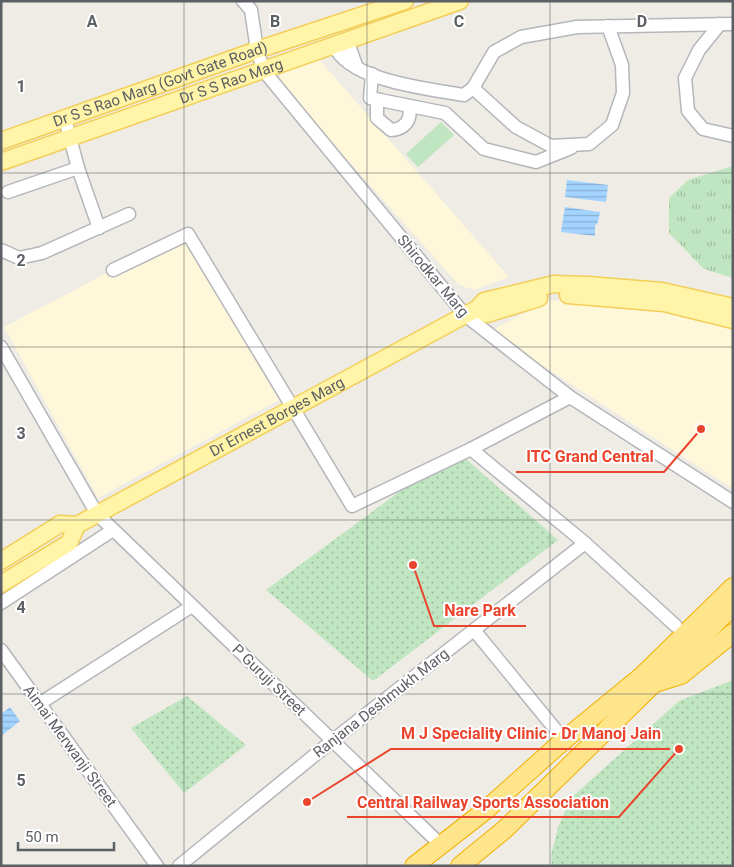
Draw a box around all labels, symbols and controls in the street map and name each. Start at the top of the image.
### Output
text: A [87,12,98,31]
text: B [270,12,280,31]
text: C [454,12,464,31]
text: D [637,12,647,31]
street label: Dr S S Rao Marg (Govt Gate Road) [51,38,270,131]
street label: Dr S S Rao Marg [177,55,285,108]
text: 1 [16,77,26,96]
street label: Shirodkar Marg [393,231,473,321]
text: 2 [16,251,26,270]
street label: Dr Ernest Borges Marg [207,373,347,461]
text: 3 [16,424,26,443]
callout: ITC Grand Central [516,441,664,472]
text: ITC Grand Central [526,447,654,466]
callout: Nare Park [434,595,526,626]
text: 4 [16,598,26,617]
text: Nare Park [444,601,516,620]
street label: P Guruji Street [228,640,310,720]
street label: Ranjana Deshmukh Marg [310,644,452,762]
street label: Aimai Merwanji Street [20,681,120,811]
callout: M J Speciality Clinic - Dr Manoj Jain [391,718,670,749]
text: M J Speciality Clinic - Dr Manoj Jain [401,724,661,743]
text: 5 [16,771,26,790]
callout: Central Railway Sports Association [347,786,619,817]
text: Central Railway Sports Association [357,793,609,812]
scale bar [18,820,114,852]
text: 50 m [25,828,59,846]

